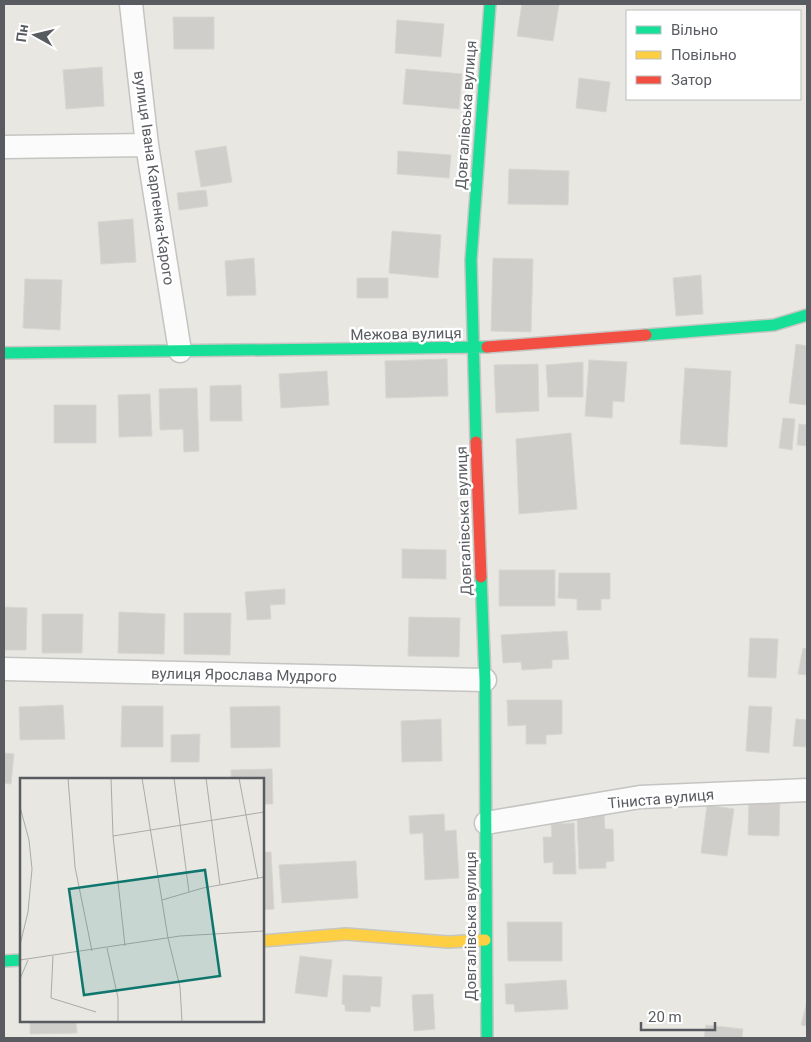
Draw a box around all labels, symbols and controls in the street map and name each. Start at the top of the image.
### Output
north arrow [10,10,60,60]
legend [626,10,801,100]
text: Вільно [671,21,718,39]
text: Пн [13,23,31,43]
street label: Довгалівська вулиця [452,40,480,190]
text: Повільно [671,46,737,64]
street label: вулиця Івана Карпенка-Карого [130,70,178,286]
text: Затор [671,71,712,89]
street label: Межова вулиця [350,324,462,344]
street label: Довгалівська вулиця [452,446,476,596]
street label: вулиця Ярослава Мудрого [151,664,337,686]
inset map [20,778,264,1022]
street label: Тіниста вулиця [607,785,715,813]
street label: Довгалівська вулиця [462,851,480,1001]
scale bar [641,1000,715,1032]
text: 20 m [648,1008,682,1026]

